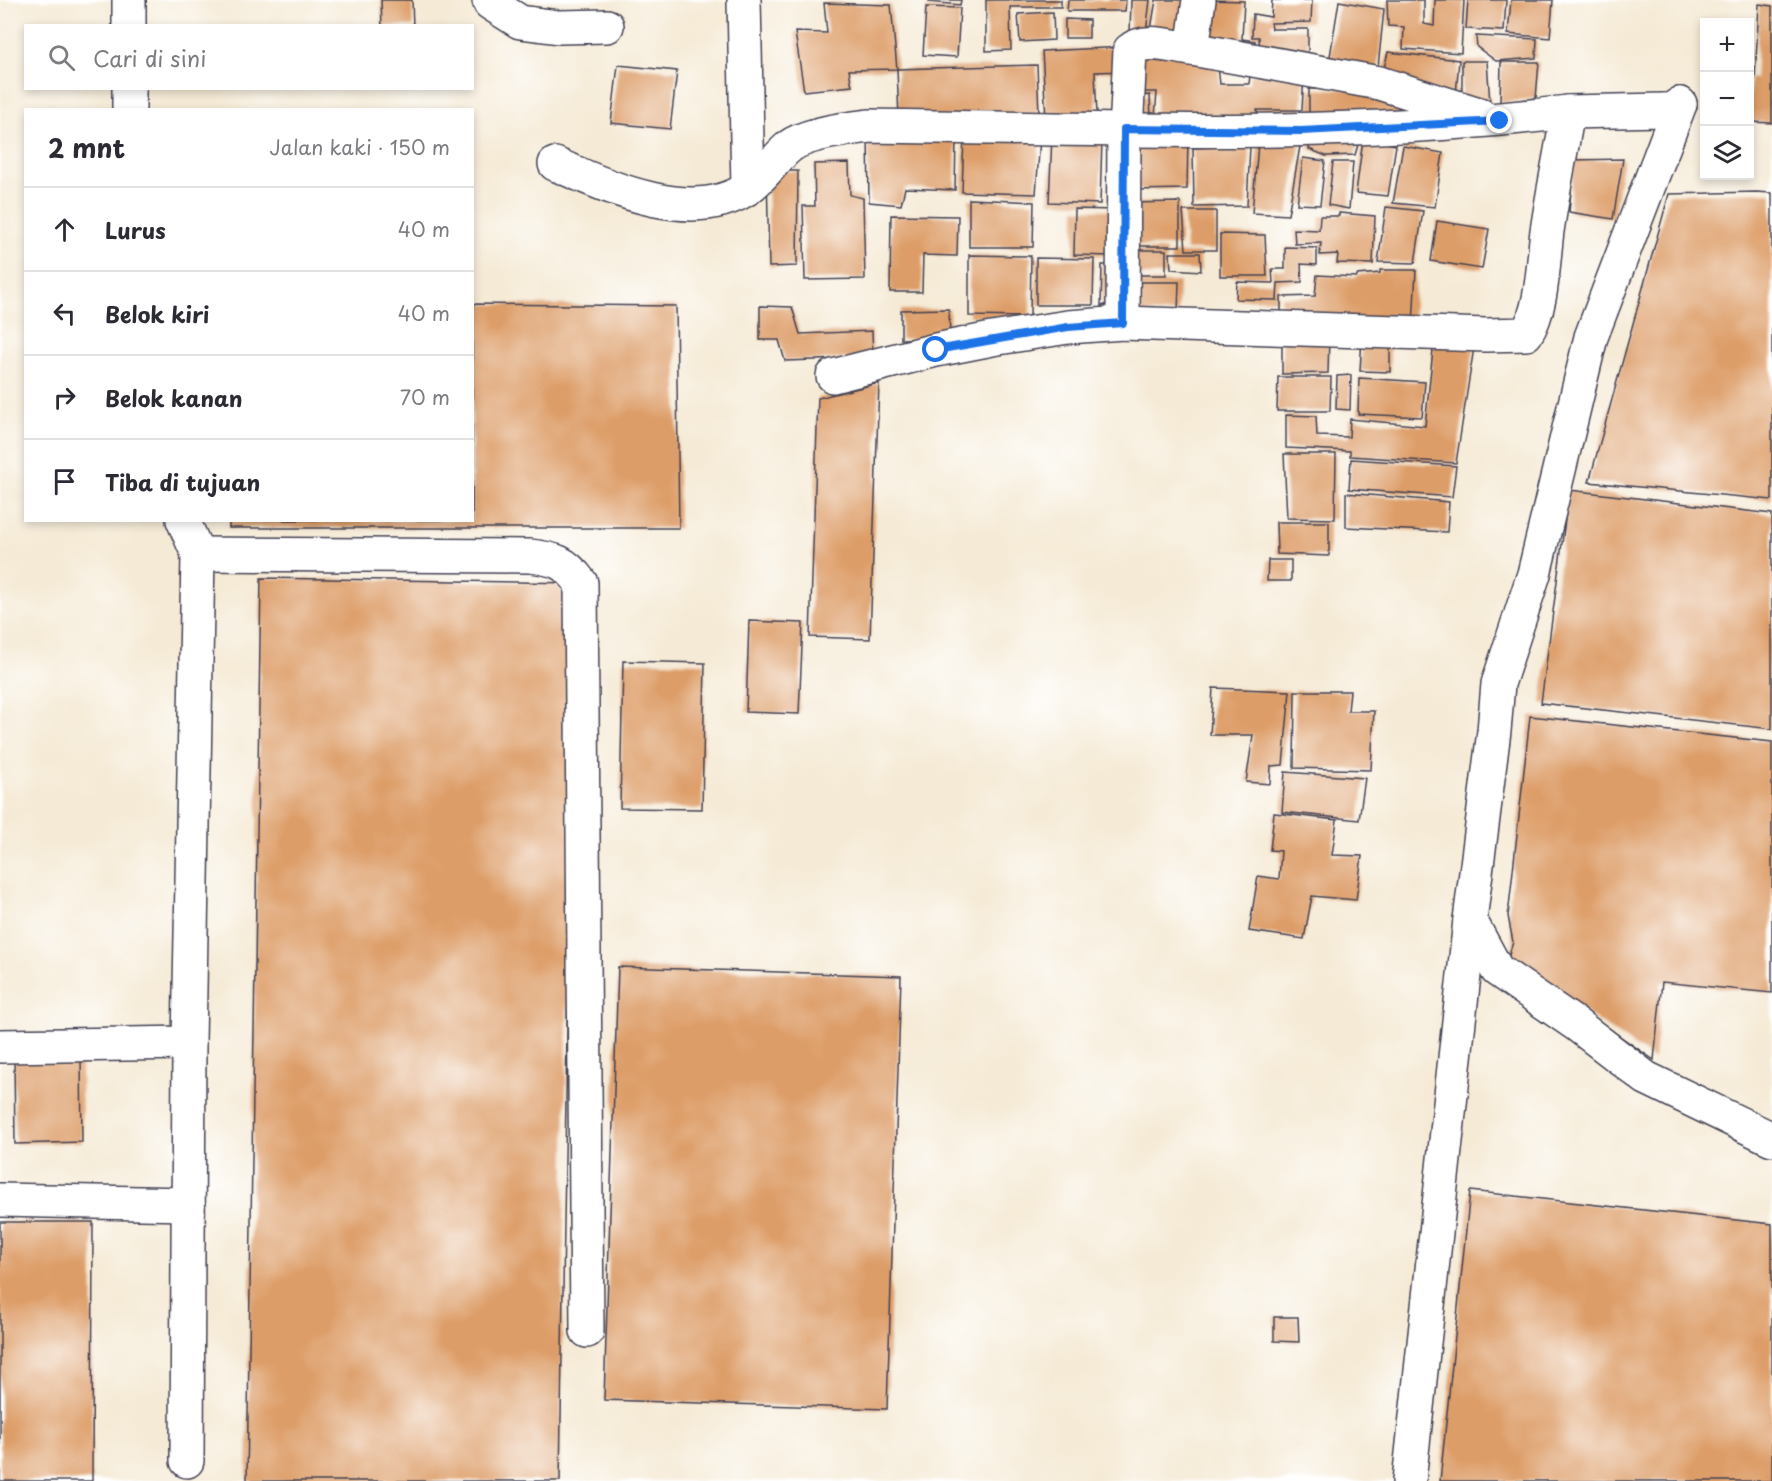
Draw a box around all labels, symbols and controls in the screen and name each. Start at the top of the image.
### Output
map controls [1700,18,1754,180]
button: + [1700,18,1754,72]
search box [24,24,474,90]
icon: search [45,41,78,74]
text: Cari di sini [93,41,206,74]
button: − [1700,72,1754,126]
route end [1486,107,1512,133]
button: layers [1700,126,1754,180]
text: 2 mnt [48,128,125,167]
text: Jalan kaki · 150 m [269,132,450,162]
icon: ahead [48,213,81,246]
text: Lurus [105,213,166,246]
text: 40 m [398,214,450,244]
icon: left [48,297,81,330]
text: Belok kiri [105,297,209,330]
text: 40 m [398,298,450,328]
route start [922,336,948,362]
icon: right [48,381,81,414]
text: Belok kanan [105,381,242,414]
text: 70 m [400,382,450,412]
icon: arrive [48,465,81,498]
text: Tiba di tujuan [105,465,260,498]

